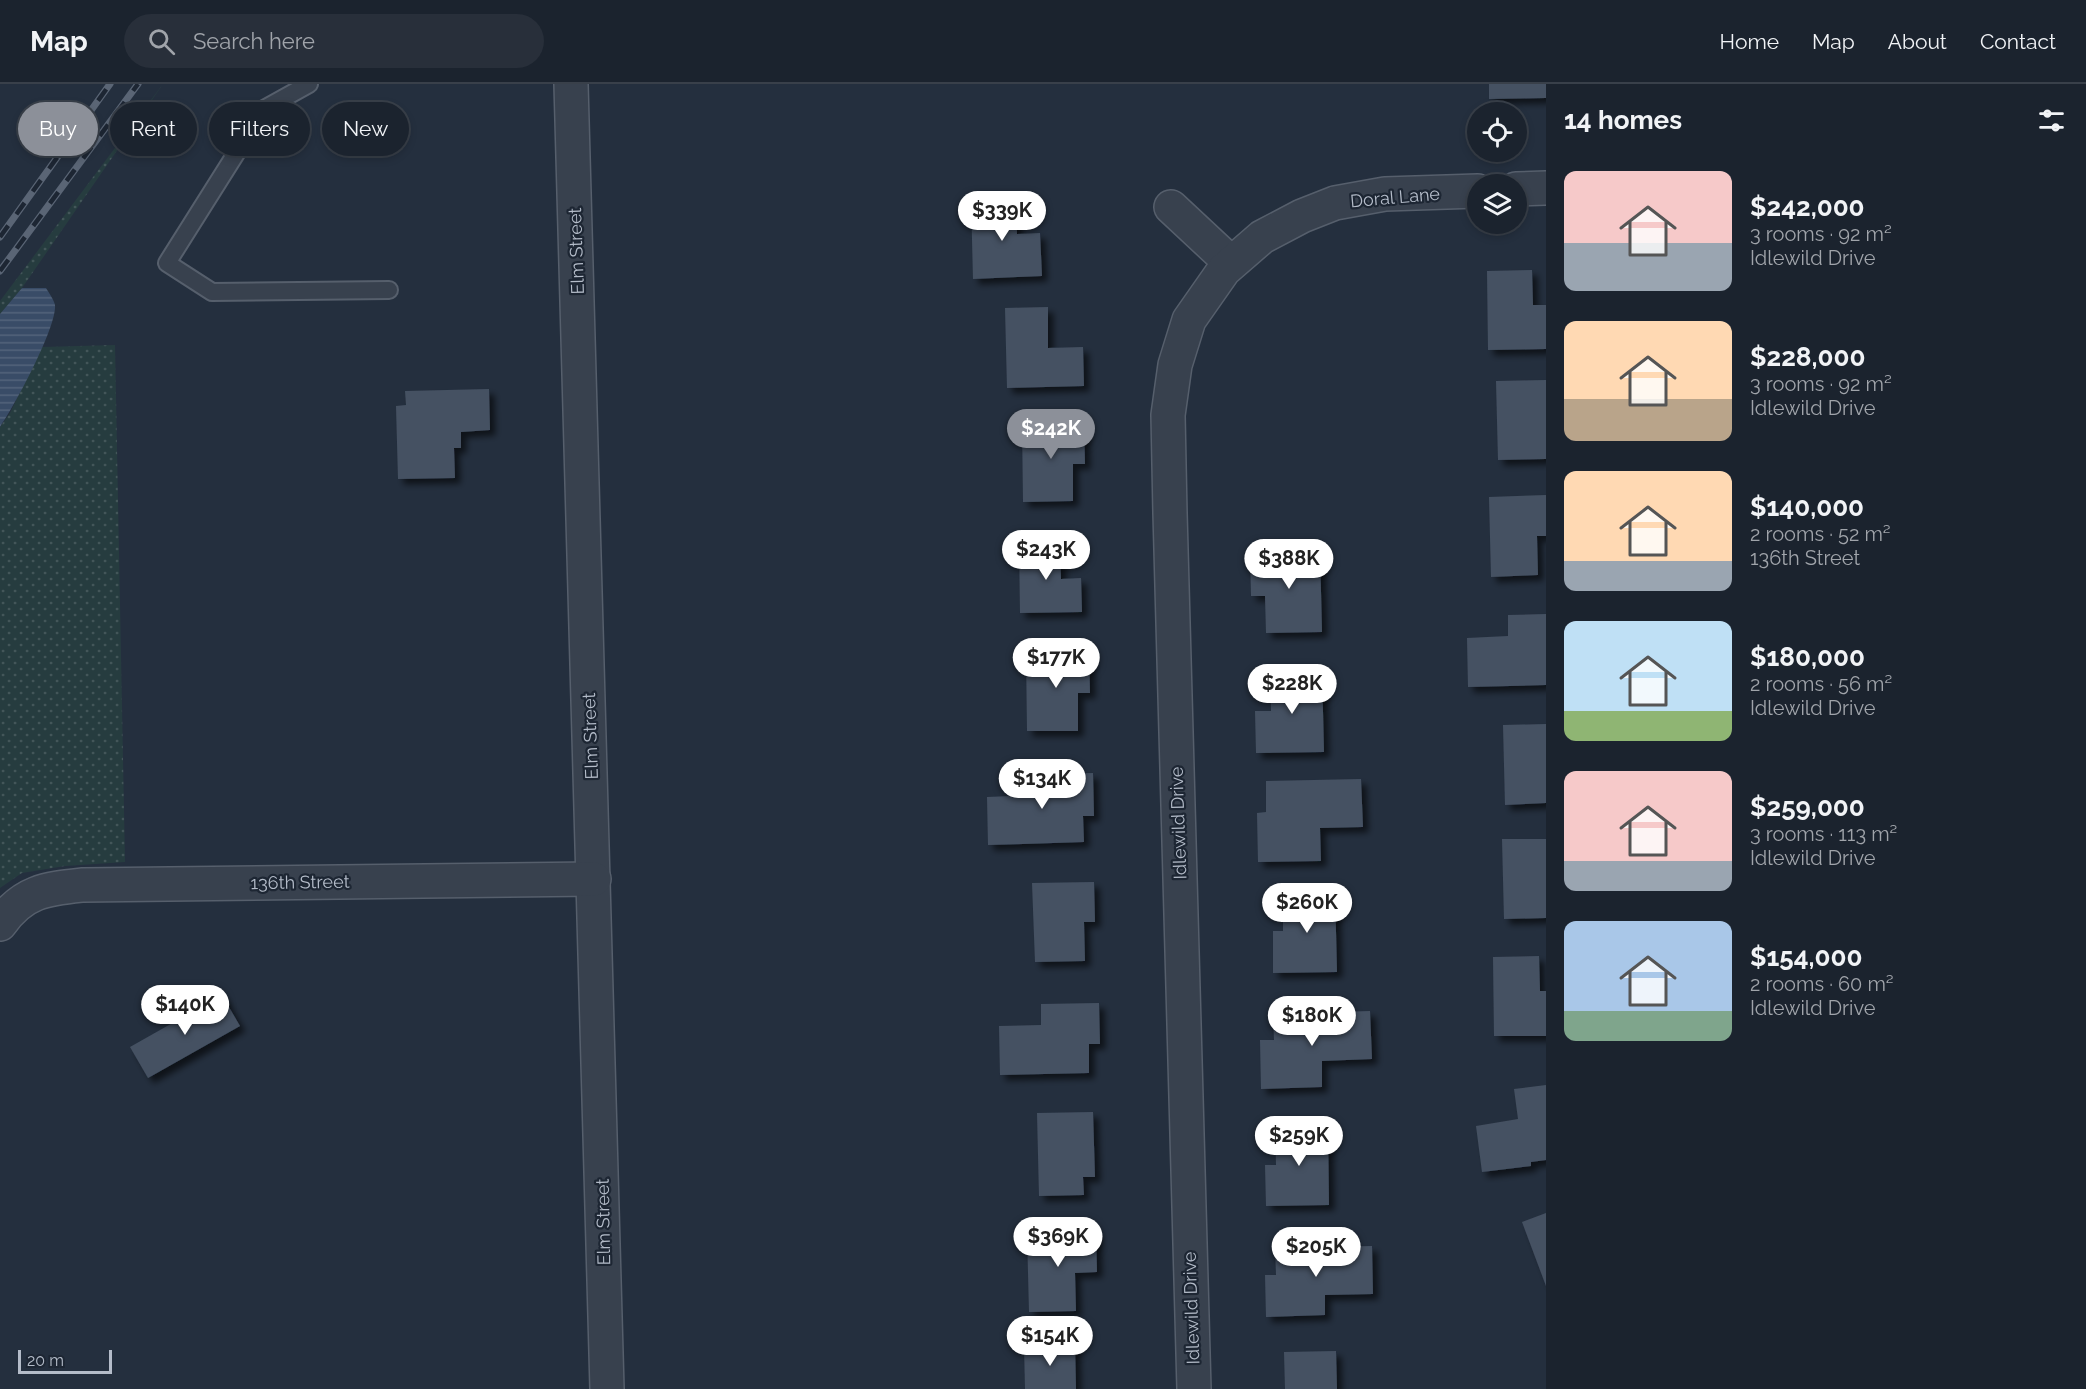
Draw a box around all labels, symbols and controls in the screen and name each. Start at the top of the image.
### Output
search box [124,14,544,68]
text: Map [30,25,88,58]
icon: search [145,25,178,58]
text: Search here [193,28,315,54]
text: Home [1720,29,1779,54]
text: Map [1812,29,1855,54]
text: About [1888,29,1947,54]
text: Contact [1980,29,2056,54]
chip: Buy [18,102,98,156]
chip: Rent [110,102,197,156]
chip: Filters [209,102,310,156]
chip: New [322,102,409,156]
map controls [1467,102,1527,234]
button: locate [1467,102,1527,162]
icon: filters [2035,104,2068,137]
text: 14 homes [1564,105,1682,135]
button: layers [1467,174,1527,234]
street label: Doral Lane [1349,183,1441,211]
pin: $339K [960,191,1044,242]
text: $242,000 [1750,192,1865,222]
icon: home [1612,195,1684,267]
text: $339K [972,198,1032,222]
street label: Elm Street [564,207,588,295]
text: 3 rooms · 92 m² [1750,222,1892,246]
text: Idlewild Drive [1750,246,1875,270]
text: $228,000 [1750,342,1865,372]
icon: home [1612,345,1684,417]
text: 3 rooms · 92 m² [1750,372,1892,396]
text: Idlewild Drive [1750,396,1875,420]
pin: $242K [1009,409,1093,460]
text: $242K [1021,416,1081,440]
text: $140,000 [1750,492,1864,522]
icon: home [1612,495,1684,567]
text: 2 rooms · 52 m² [1750,522,1891,546]
pin: $243K [1004,530,1088,581]
text: $243K [1016,537,1076,561]
pin: $388K [1247,539,1331,590]
text: $388K [1258,546,1320,570]
text: 136th Street [1750,546,1860,570]
pin: $177K [1014,638,1098,689]
text: $180,000 [1750,642,1865,672]
text: $177K [1027,645,1085,669]
icon: home [1612,645,1684,717]
pin: $228K [1250,664,1334,715]
text: $228K [1262,671,1322,695]
text: 2 rooms · 56 m² [1750,672,1892,696]
street label: Elm Street [578,692,602,780]
text: Idlewild Drive [1750,696,1875,720]
pin: $134K [1000,759,1084,810]
text: $134K [1013,766,1071,790]
street label: Idlewild Drive [1166,766,1190,880]
text: $259,000 [1750,792,1865,822]
icon: home [1612,795,1684,867]
text: 3 rooms · 113 m² [1750,822,1897,846]
text: Idlewild Drive [1750,846,1875,870]
street label: 136th Street [250,871,350,893]
pin: $260K [1265,883,1349,934]
text: $260K [1276,890,1338,914]
text: $154,000 [1750,942,1863,972]
icon: home [1612,945,1684,1017]
text: 2 rooms · 60 m² [1750,972,1894,996]
pin: $140K [143,985,227,1036]
text: $140K [155,992,215,1016]
pin: $180K [1270,996,1354,1047]
text: Idlewild Drive [1750,996,1875,1020]
text: $180K [1282,1003,1342,1027]
pin: $259K [1257,1116,1341,1167]
text: $259K [1269,1123,1329,1147]
street label: Elm Street [592,1178,614,1266]
pin: $369K [1016,1217,1100,1268]
text: $369K [1027,1224,1089,1248]
pin: $205K [1274,1227,1358,1278]
text: $205K [1286,1234,1346,1258]
street label: Idlewild Drive [1179,1251,1203,1365]
pin: $154K [1008,1316,1092,1367]
text: $154K [1021,1323,1079,1347]
scale bar [18,1347,112,1374]
text: 20 m [27,1351,64,1370]

